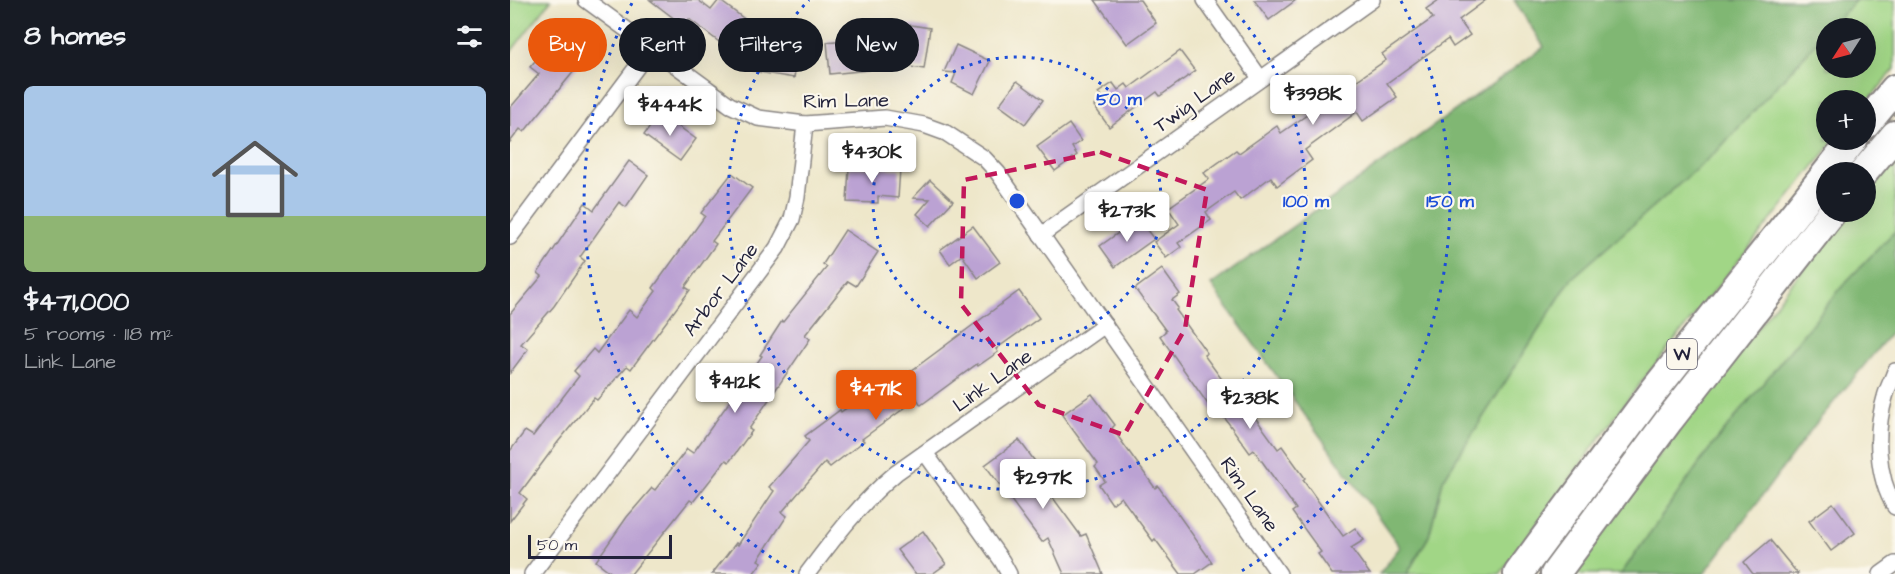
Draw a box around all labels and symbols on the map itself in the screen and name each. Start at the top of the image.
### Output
north arrow [1816,18,1876,78]
street label: Twig Lane [1148,62,1242,141]
pin: $398K [1271,75,1355,126]
pin: $444K [628,86,712,137]
street label: Rim Lane [803,86,889,116]
text: 50 m [1096,87,1143,112]
pin: $430K [830,133,914,184]
text: 100 m [1283,189,1330,214]
text: 150 m [1426,189,1475,214]
centre of rings [1007,191,1027,211]
pin: $273K [1085,192,1169,243]
street label: Arbor Lane [676,237,765,342]
road number: W [1667,339,1697,369]
street label: Link Lane [947,342,1038,419]
pin: $412K [693,363,777,414]
pin: $471K [834,370,918,421]
pin: $238K [1208,379,1292,430]
street label: Rim Lane [1213,451,1285,538]
pin: $297K [1001,459,1085,510]
scale bar [528,532,672,560]

